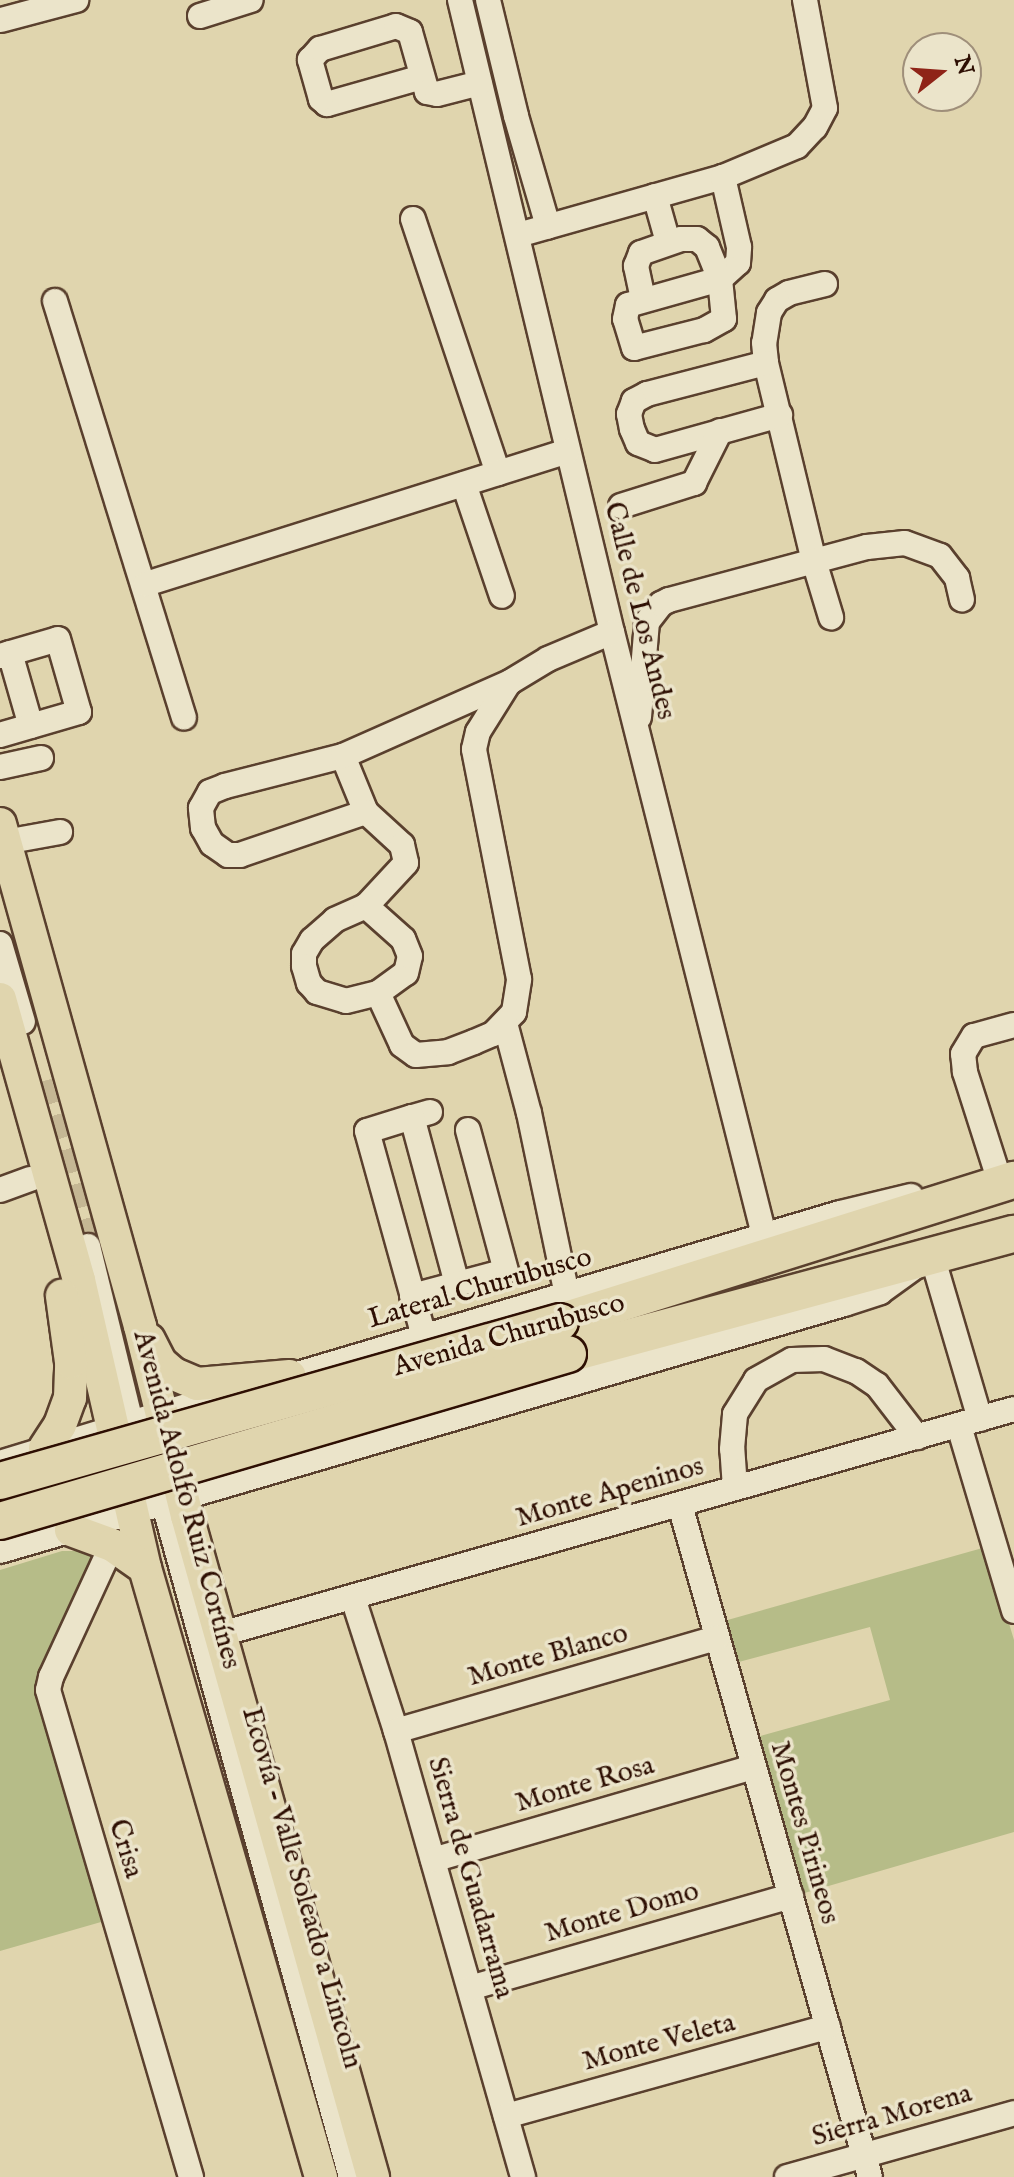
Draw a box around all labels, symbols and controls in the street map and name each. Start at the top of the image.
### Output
north arrow [902,32,982,112]
text: N [947,52,979,79]
street label: Calle de Los Andes [596,499,682,723]
street label: Lateral Churubusco [364,1241,596,1337]
street label: Avenida Churubusco [389,1287,629,1385]
street label: Avenida Adolfo Ruiz Cortínes [125,1327,247,1673]
street label: Monte Apeninos [512,1450,708,1536]
street label: Monte Blanco [464,1617,632,1695]
street label: Ecovía - Valle Soleado a Lincoln [233,1703,369,2073]
street label: Montes Pirineos [762,1738,846,1928]
street label: Monte Rosa [512,1749,658,1821]
street label: Sierra de Guadarrama [419,1753,521,2003]
street label: Crisa [100,1816,150,1882]
street label: Monte Domo [541,1875,703,1951]
street label: Monte Veleta [579,2007,739,2079]
street label: Sierra Morena [808,2077,976,2155]

